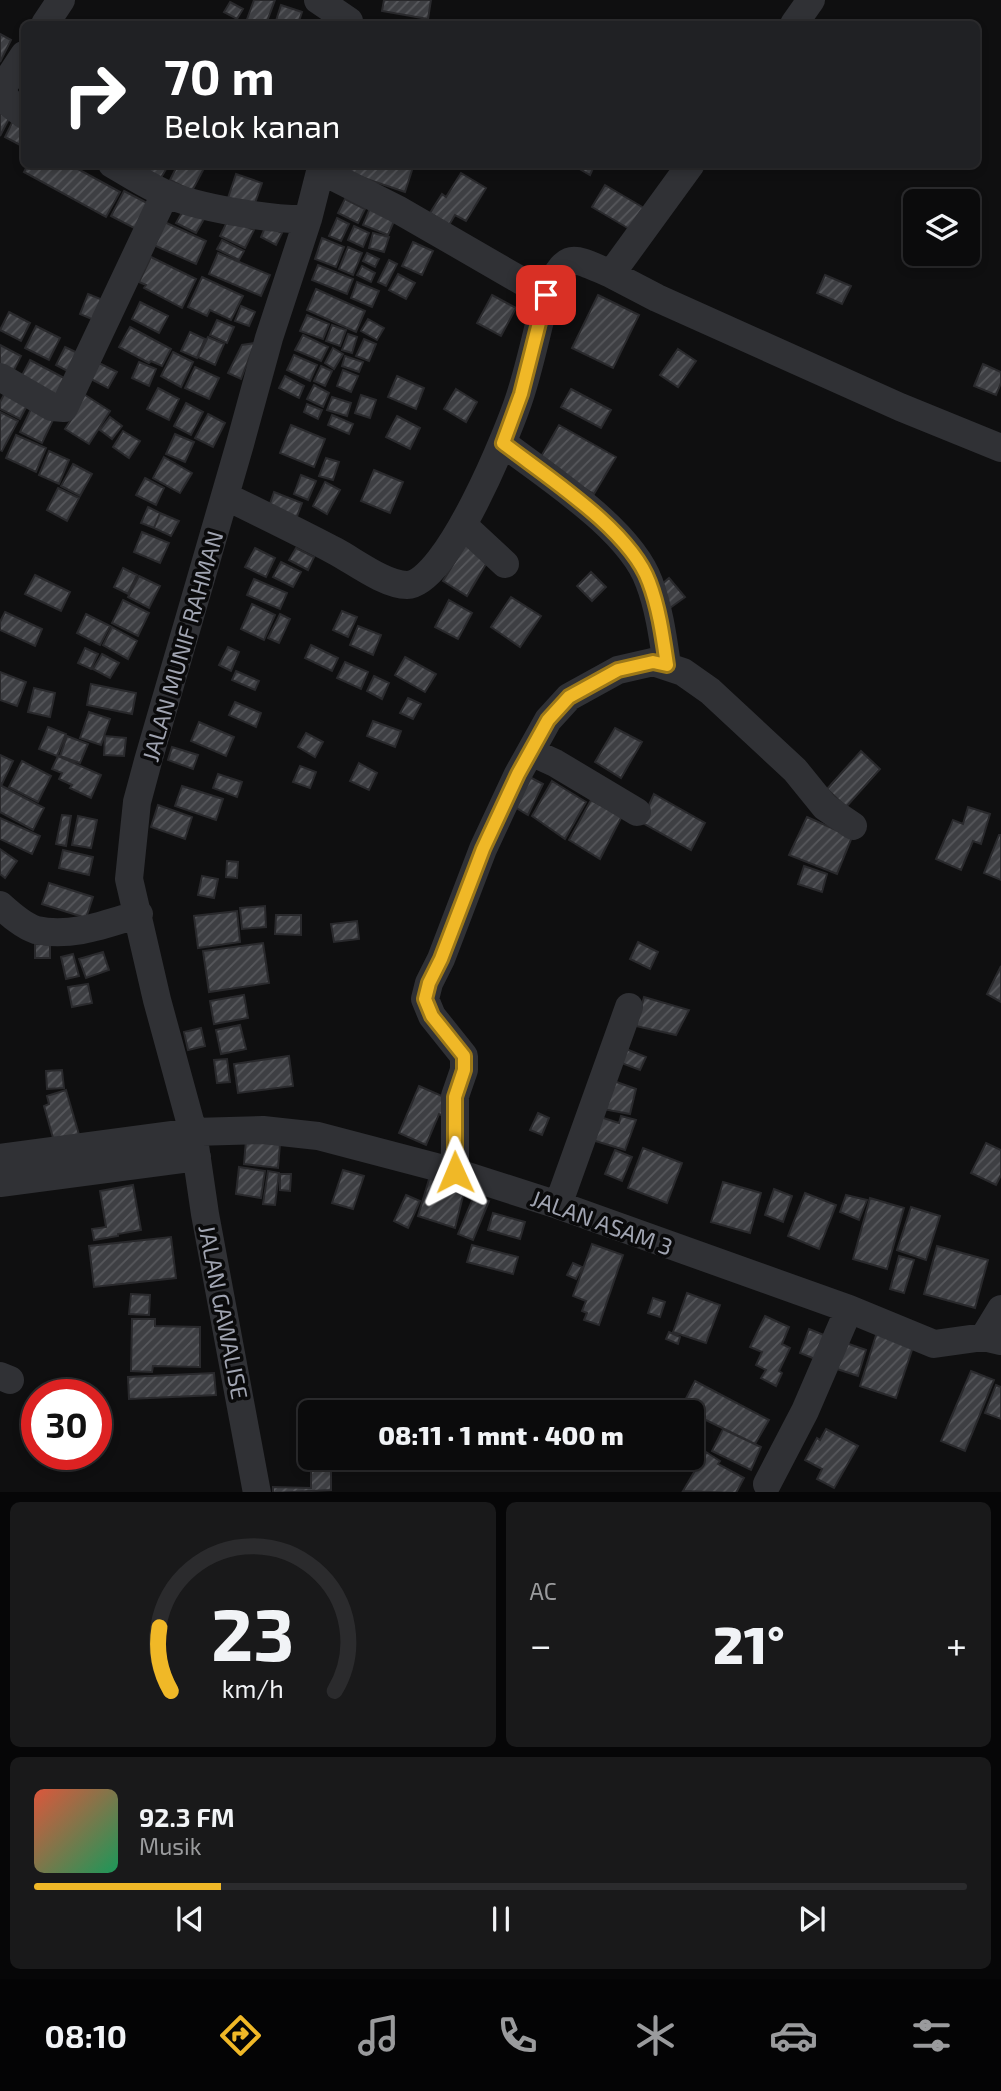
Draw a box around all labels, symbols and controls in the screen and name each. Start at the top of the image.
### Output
text: 70 m [164,46,275,105]
icon: right [49,49,140,140]
text: Belok kanan [164,106,340,144]
map controls [903,189,980,266]
button: layers [903,189,980,266]
pin [516,265,576,325]
icon: arrive [527,276,565,314]
street label: JALAN MUNIF RAHMAN [136,527,228,765]
position arrow [418,1135,492,1209]
street label: JALAN ASAM 3 [527,1183,677,1261]
street label: JALAN GAWALISE [193,1222,255,1402]
speed limit sign: 30 [21,1379,112,1470]
text: 08:11 · 1 mnt · 400 m [378,1419,624,1450]
text: AC [530,1577,557,1605]
text: 23 [211,1588,295,1676]
text: 21° [713,1612,785,1674]
text: − [530,1621,552,1667]
text: + [946,1621,967,1667]
text: km/h [222,1672,284,1702]
text: 92.3 FM [139,1801,234,1832]
text: Musik [139,1832,201,1860]
icon: previous [171,1900,209,1938]
icon: pause [482,1900,520,1938]
icon: next [793,1900,831,1938]
icon: directions [216,2011,265,2060]
icon: music [354,2011,403,2060]
icon: phone [493,2011,542,2060]
icon: climate [631,2011,680,2060]
icon: car [769,2011,818,2060]
icon: filters [907,2011,956,2060]
text: 08:10 [45,2016,127,2054]

